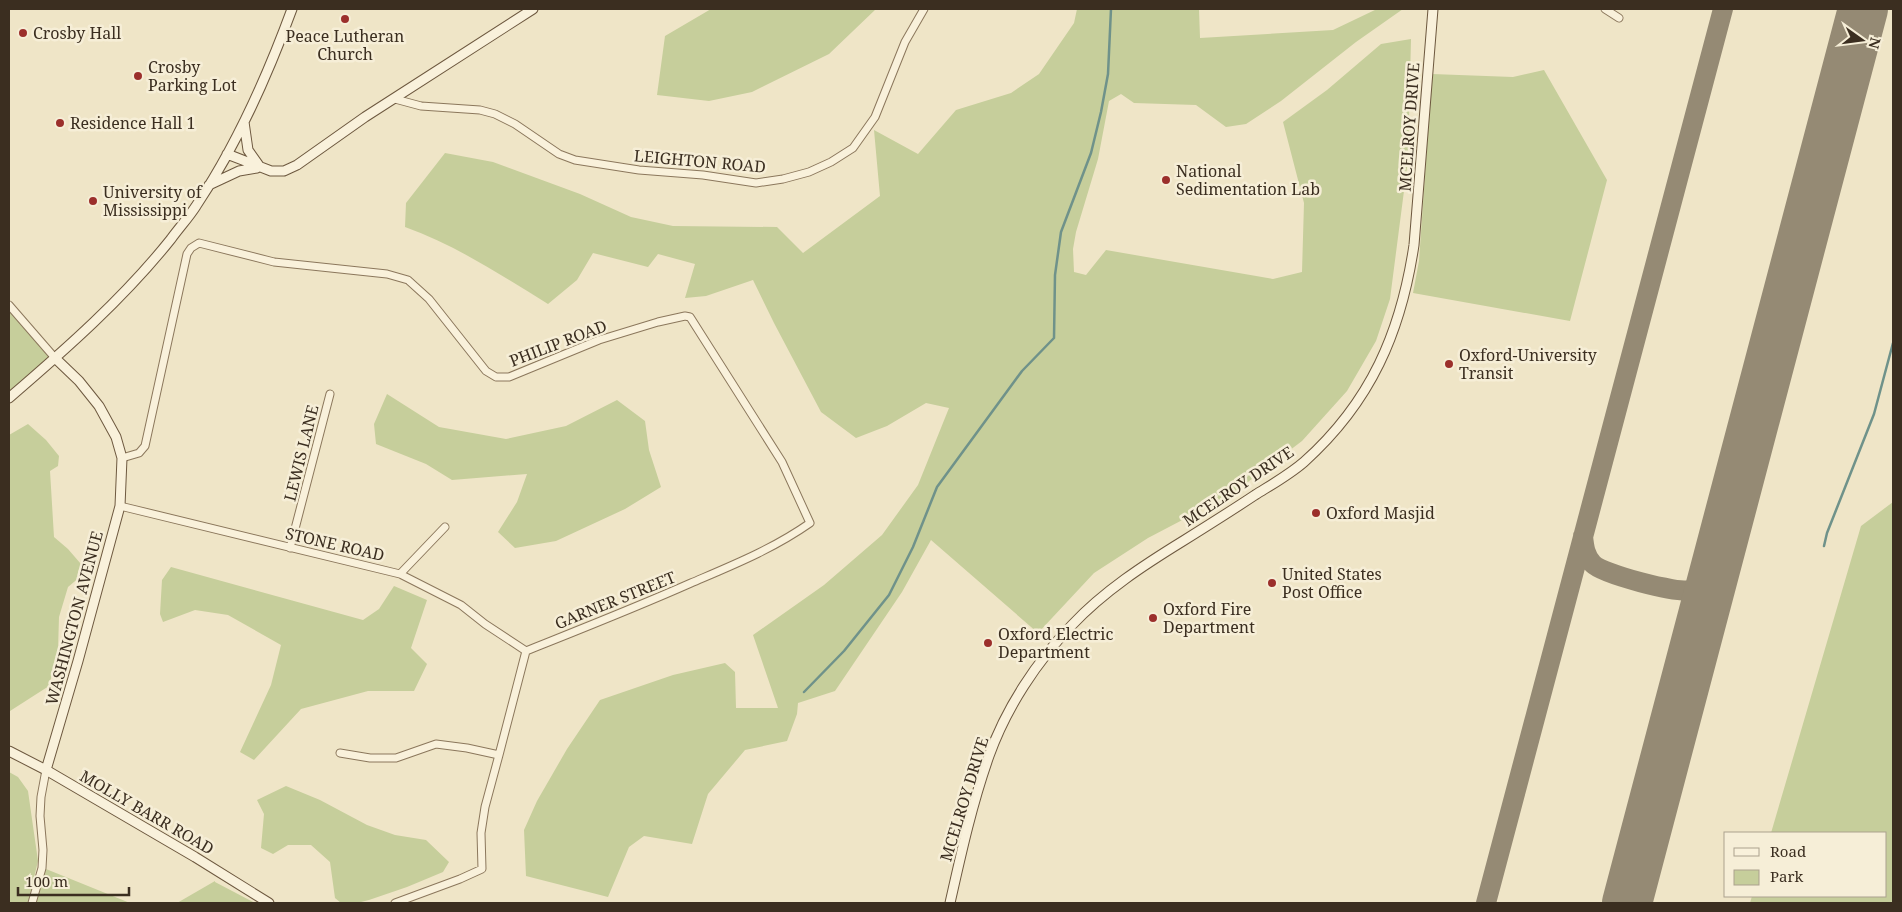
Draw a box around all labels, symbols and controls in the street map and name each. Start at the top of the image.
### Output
marker: Peace Lutheran Church [339,13,351,25]
north arrow [1837,15,1887,65]
place label: Crosby Hall [33,22,121,44]
place label: Peace Lutheran Church [286,25,404,65]
marker: Crosby Hall [17,27,29,39]
text: N [1865,36,1886,51]
place label: Crosby Parking Lot [148,56,237,96]
street label: MCELROY DRIVE [1394,62,1424,192]
marker: Crosby Parking Lot [132,70,144,82]
place label: Residence Hall 1 [70,112,195,134]
marker: Residence Hall 1 [54,117,66,129]
street label: LEIGHTON ROAD [633,144,767,178]
place label: National Sedimentation Lab [1176,160,1320,200]
marker: National Sedimentation Lab [1160,174,1172,186]
place label: University of Mississippi [103,181,204,221]
marker: University of Mississippi [87,195,99,207]
street label: PHILIP ROAD [506,314,610,372]
place label: Oxford-University Transit [1459,344,1598,384]
marker: Oxford-University Transit [1443,358,1455,370]
street label: LEWIS LANE [278,403,324,503]
street label: MCELROY DRIVE [1178,441,1298,531]
place label: Oxford Masjid [1326,502,1435,524]
marker: Oxford Masjid [1310,507,1322,519]
street label: STONE ROAD [283,522,387,566]
street label: WASHINGTON AVENUE [40,528,108,708]
place label: United States Post Office [1282,563,1382,603]
street label: GARNER STREET [551,566,679,634]
marker: United States Post Office [1266,577,1278,589]
place label: Oxford Fire Department [1163,598,1255,638]
marker: Oxford Fire Department [1147,612,1159,624]
place label: Oxford Electric Department [998,623,1113,663]
marker: Oxford Electric Department [982,637,994,649]
street label: MCELROY DRIVE [935,734,993,864]
street label: MOLLY BARR ROAD [76,765,218,859]
legend [1724,832,1887,897]
text: Road [1770,841,1806,861]
scale bar [18,864,129,896]
text: Park [1770,866,1804,886]
text: 100 m [25,871,68,891]

